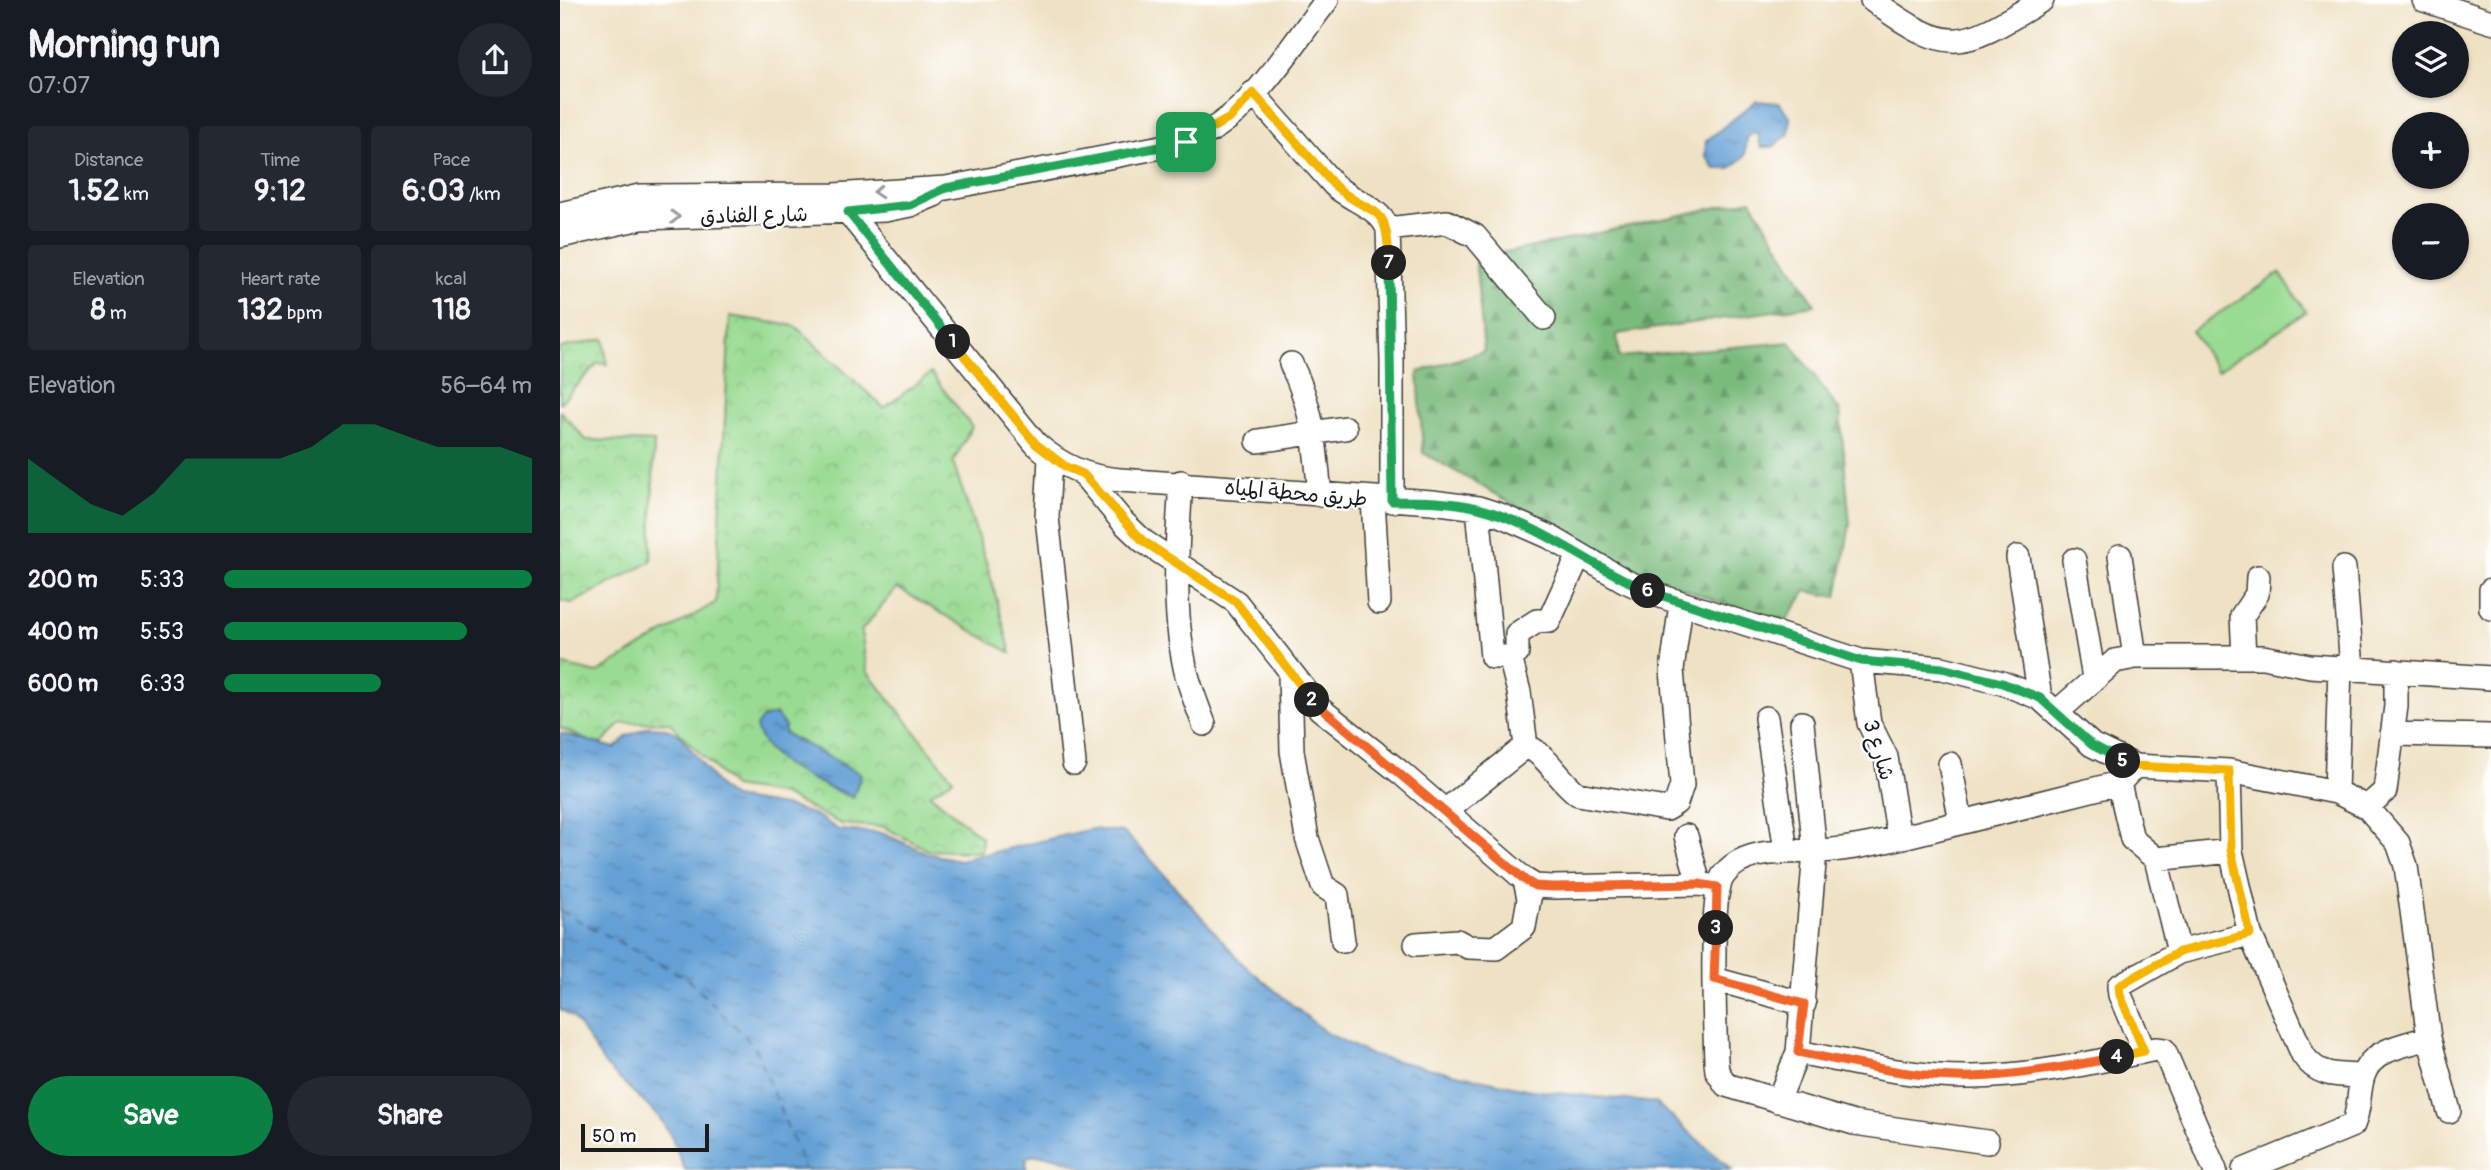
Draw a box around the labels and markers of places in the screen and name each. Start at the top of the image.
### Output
pin [1156,112,1216,172]
pin: 7 [1372,246,1406,280]
pin: 1 [936,324,970,360]
pin: 6 [1630,574,1666,608]
pin: 2 [1294,682,1330,718]
pin: 5 [2106,744,2140,778]
pin: 3 [1698,911,1734,946]
pin: 4 [2100,1040,2134,1074]

